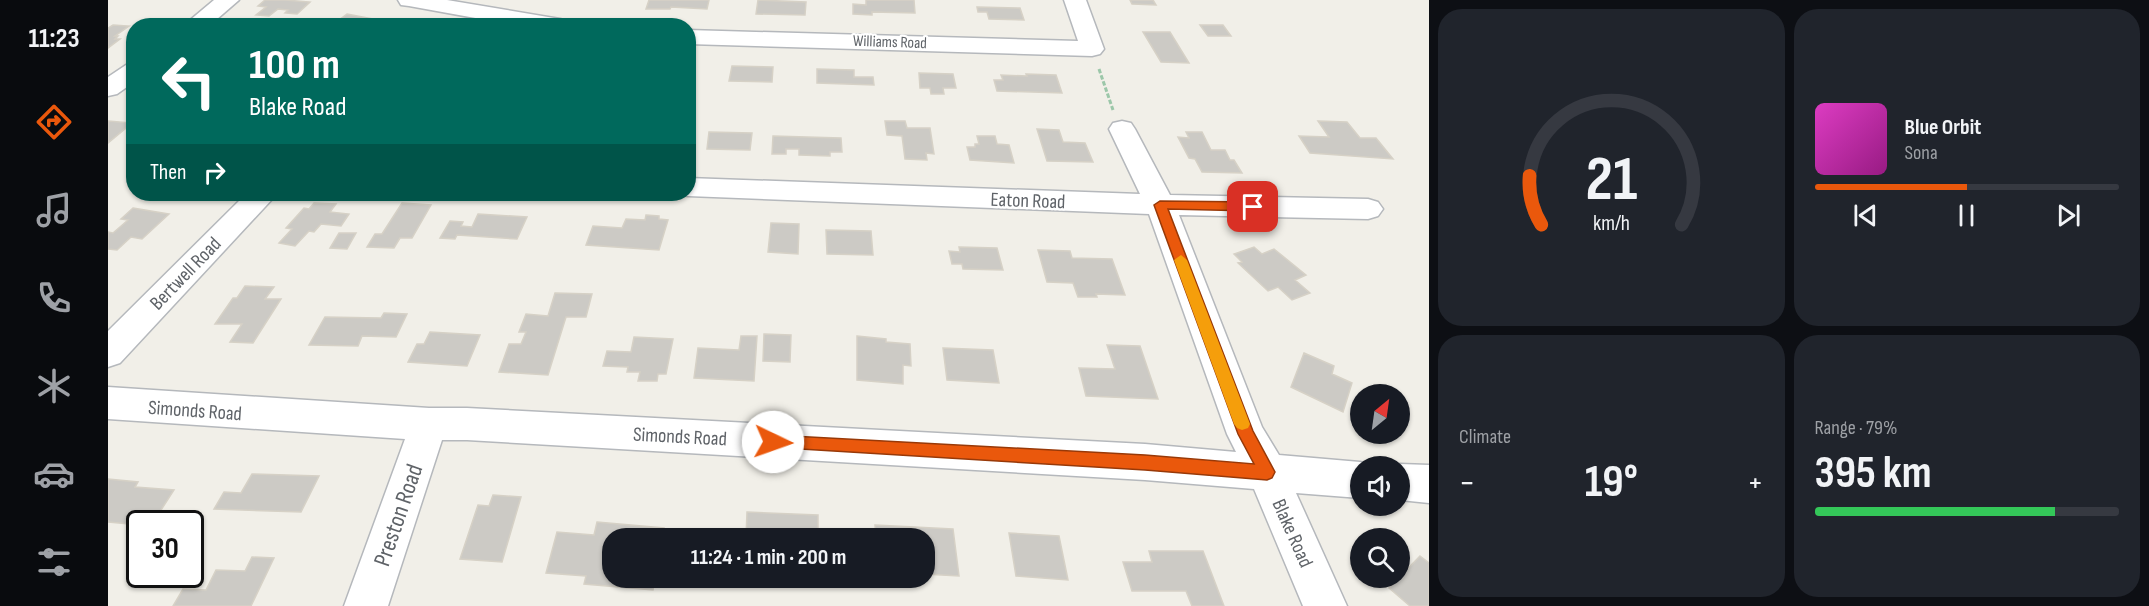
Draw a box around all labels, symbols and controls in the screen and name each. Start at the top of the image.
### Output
text: 11:23 [28,23,80,55]
street label: Williams Road [853,32,927,53]
text: 100 m [249,40,340,91]
icon: left [150,42,228,120]
text: Blake Road [249,91,346,123]
icon: directions [33,101,75,143]
text: Blue Orbit [1905,114,1981,141]
text: Sona [1905,141,1938,165]
text: 21 [1585,143,1637,218]
icon: right [198,156,231,189]
text: Then [150,159,186,186]
pin [1227,181,1278,232]
street label: Eaton Road [990,188,1066,214]
icon: music [33,189,75,231]
icon: arrive [1236,190,1269,223]
icon: previous [1849,199,1882,232]
icon: pause [1950,199,1983,232]
icon: next [2052,199,2085,232]
text: km/h [1593,211,1630,236]
street label: Bertwell Road [145,232,226,315]
icon: phone [33,277,75,319]
icon: climate [33,365,75,407]
north arrow [1350,384,1410,444]
map controls [1350,384,1410,588]
street label: Simonds Road [147,396,243,426]
position arrow [741,410,805,474]
text: Range · 79% [1815,416,1897,440]
street label: Simonds Road [632,423,728,451]
text: Climate [1459,425,1511,449]
text: 395 km [1815,446,1932,501]
icon: car [33,453,75,495]
text: 19° [1585,455,1638,510]
button: sound [1350,456,1410,516]
street label: Preston Road [367,460,429,570]
text: − [1459,463,1475,503]
text: + [1747,463,1764,503]
street label: Blake Road [1266,496,1318,571]
speed limit sign: 30 [126,510,204,588]
button: search [1350,528,1410,588]
icon: filters [33,541,75,583]
text: 11:24 · 1 min · 200 m [691,544,846,571]

